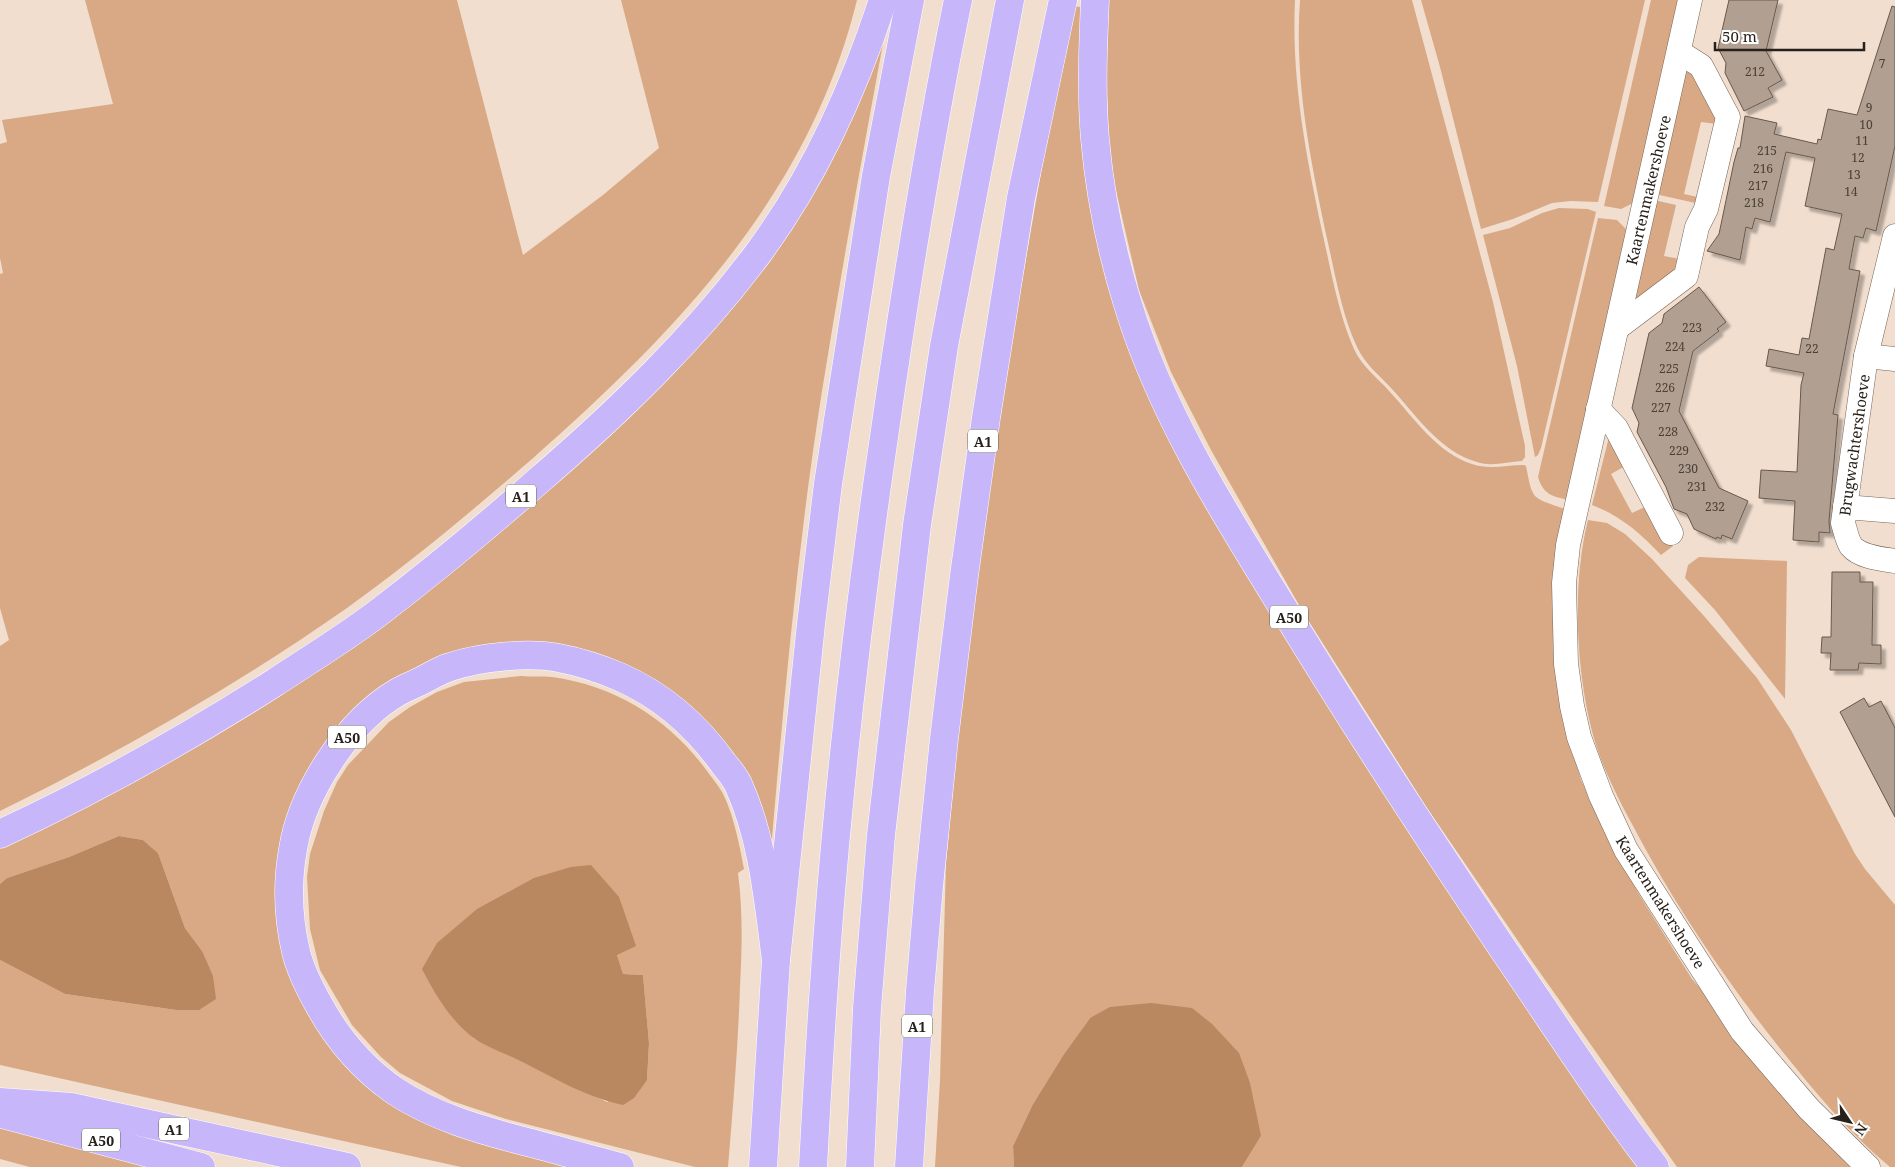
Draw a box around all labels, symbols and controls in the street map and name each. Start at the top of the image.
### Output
scale bar [1715,20,1864,52]
text: 50 m [1722,26,1757,46]
house number: 7 [1879,55,1886,72]
house number: 212 [1745,63,1765,80]
house number: 9 [1866,99,1872,116]
street label: Kaartenmakershoeve [1621,113,1675,267]
house number: 10 [1859,116,1873,133]
house number: 11 [1855,132,1869,149]
house number: 215 [1757,142,1777,159]
house number: 12 [1851,149,1865,166]
house number: 216 [1753,160,1773,177]
house number: 13 [1847,166,1861,183]
house number: 217 [1748,177,1768,194]
house number: 14 [1844,183,1858,200]
house number: 218 [1744,194,1764,211]
house number: 223 [1682,319,1702,336]
house number: 224 [1665,338,1685,355]
house number: 22 [1805,340,1819,357]
house number: 225 [1659,360,1679,377]
street label: Brugwachtershoeve [1834,373,1874,517]
house number: 226 [1655,379,1675,396]
house number: 227 [1651,399,1671,416]
house number: 228 [1658,423,1678,440]
road number: A1 [968,430,998,452]
house number: 229 [1669,442,1689,459]
house number: 230 [1678,460,1698,477]
house number: 231 [1687,478,1707,495]
road number: A1 [506,484,536,508]
house number: 232 [1705,498,1725,515]
road number: A50 [1270,606,1308,628]
road number: A50 [328,726,366,749]
street label: Kaartenmakershoeve [1612,832,1710,972]
road number: A1 [902,1014,932,1038]
north arrow [1825,1097,1875,1147]
road number: A1 [159,1118,189,1140]
text: N [1850,1120,1872,1140]
road number: A50 [82,1128,120,1152]

